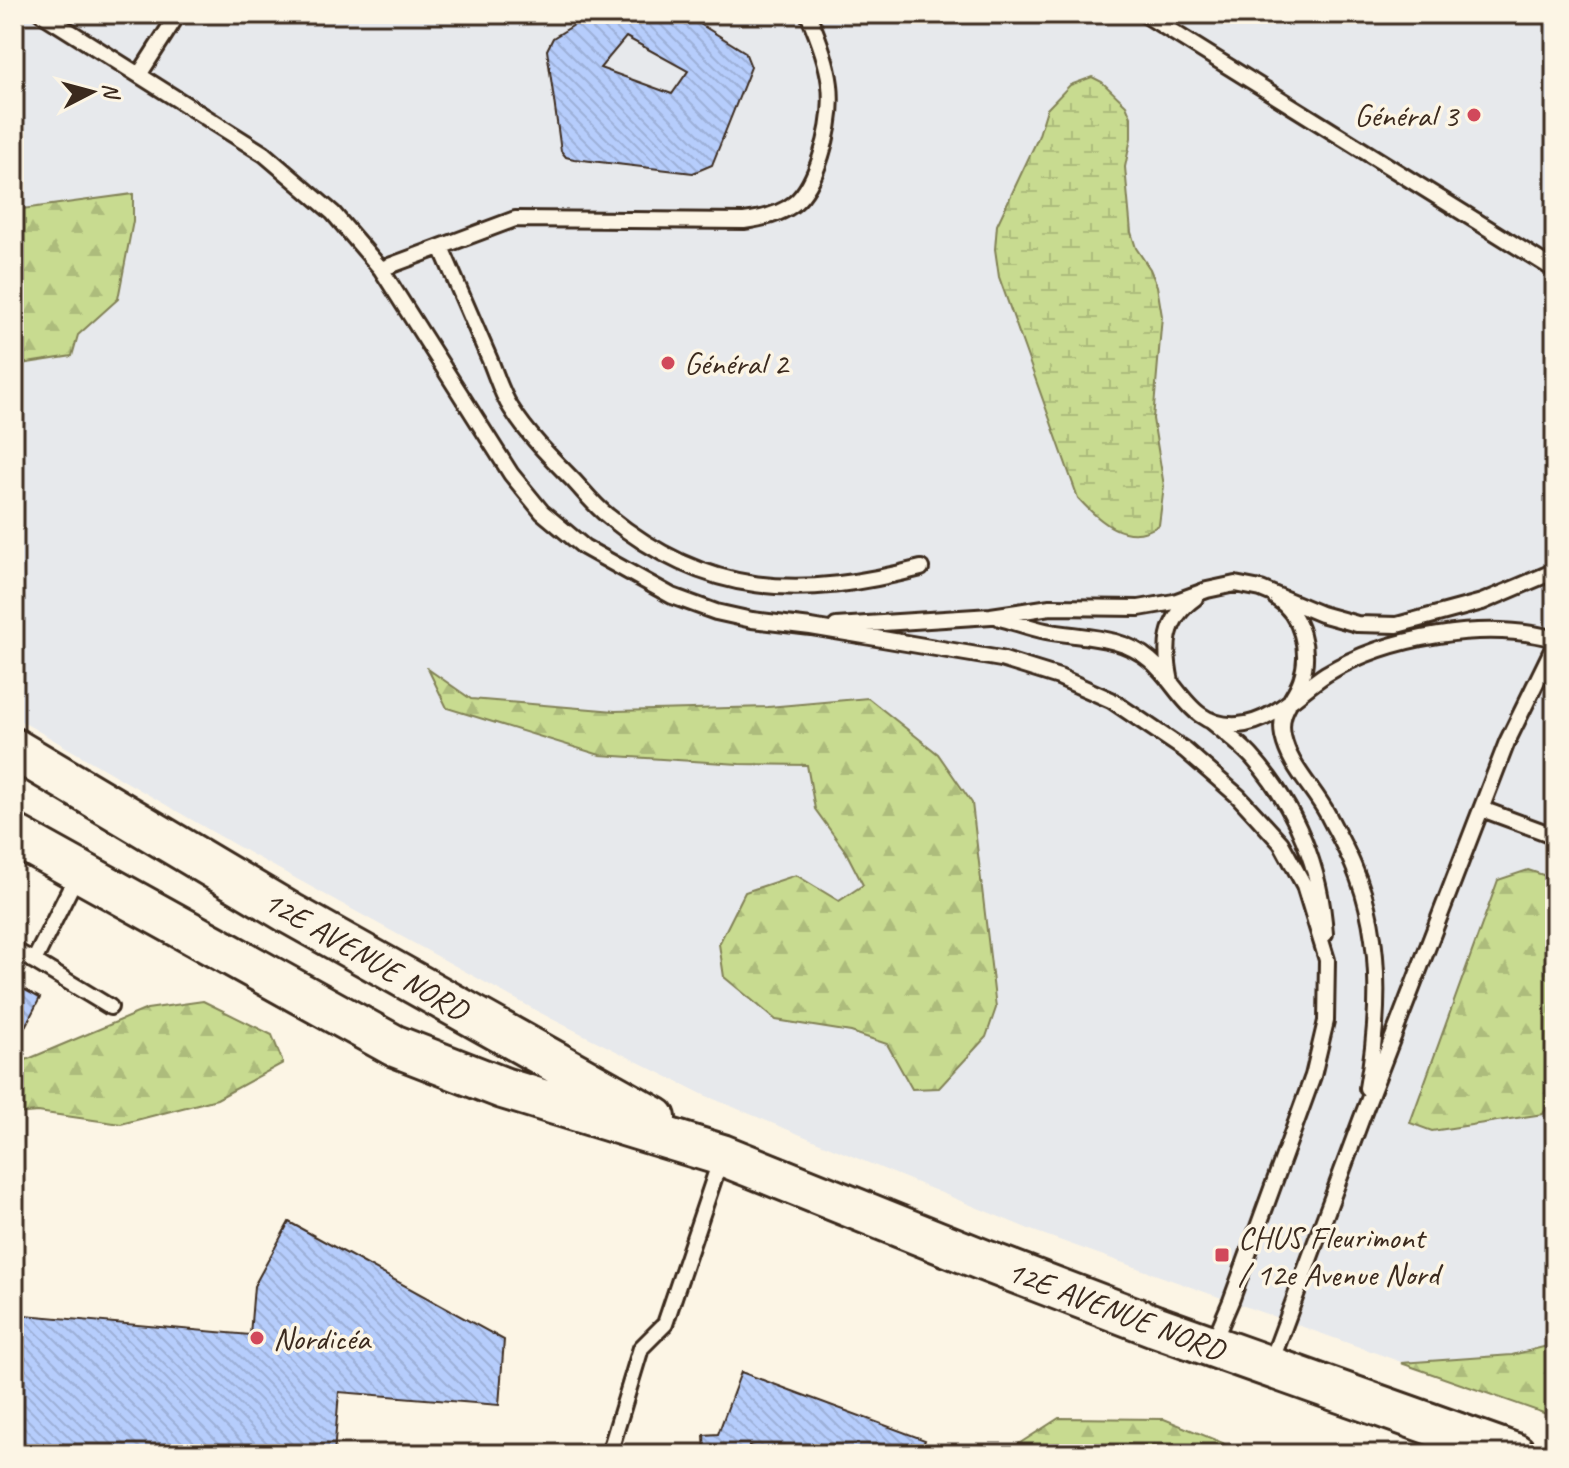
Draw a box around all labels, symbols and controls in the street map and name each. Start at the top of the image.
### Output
north arrow [52,52,132,132]
text: N [96,82,126,102]
place label: Général 3 [1354,95,1461,136]
marker: Général 3 [1465,106,1483,124]
place label: Général 2 [684,343,790,384]
marker: Général 2 [659,354,677,372]
street label: 12E AVENUE NORD [256,880,477,1032]
place label: CHUS Fleurimont / 12e Avenue Nord [1238,1217,1444,1295]
marker: CHUS Fleurimont / 12e Avenue Nord [1213,1246,1231,1264]
street label: 12E AVENUE NORD [1001,1250,1233,1372]
place label: Nordicéa [273,1318,372,1359]
marker: Nordicéa [248,1329,266,1347]

